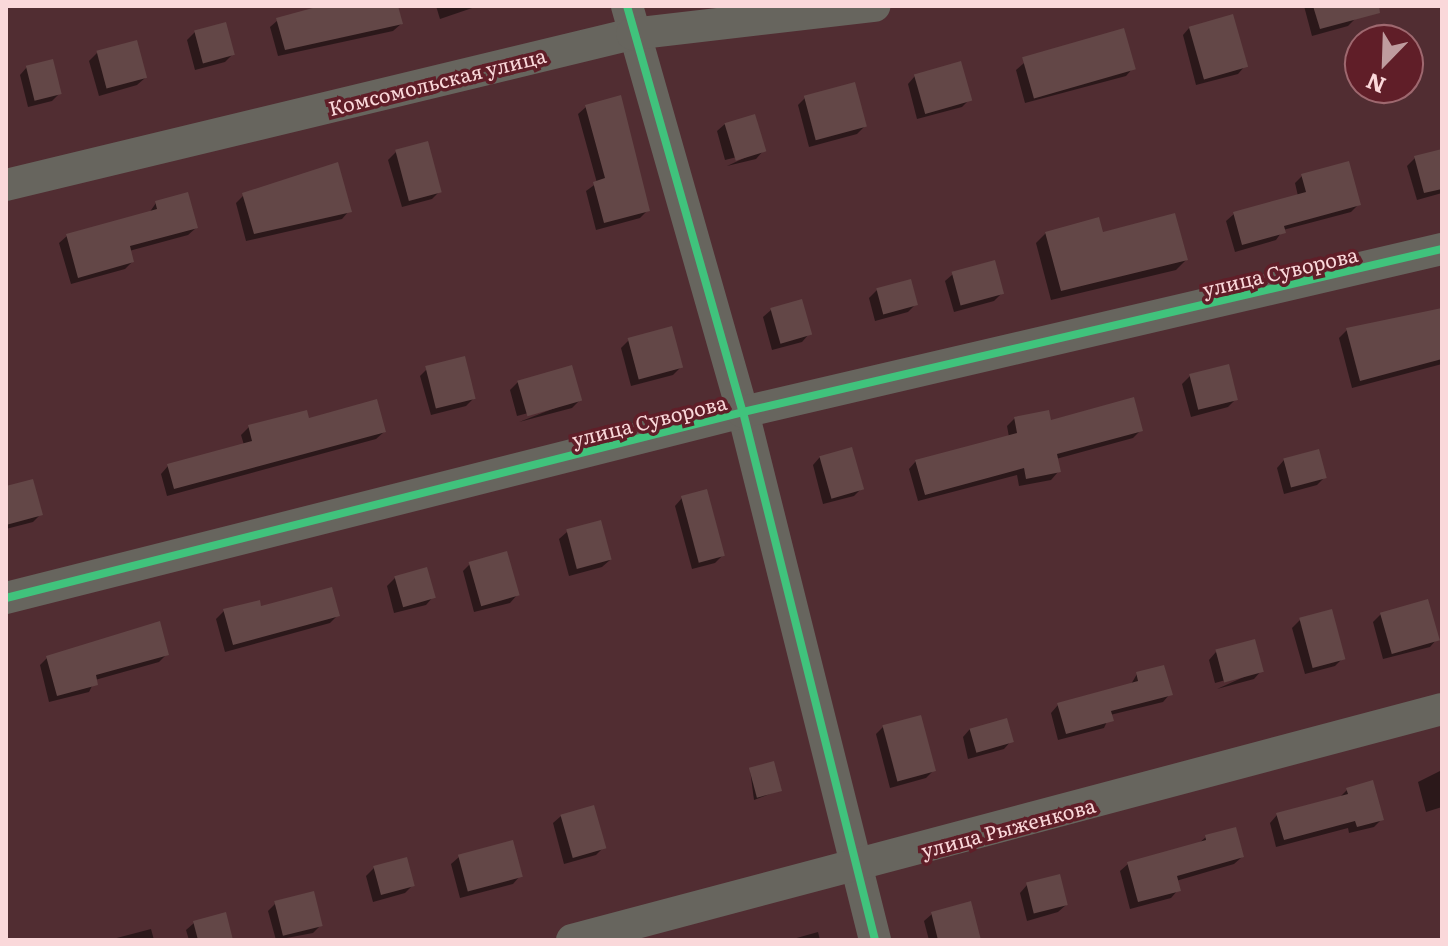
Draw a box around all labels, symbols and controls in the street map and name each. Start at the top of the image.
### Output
north arrow [1344,24,1424,104]
street label: Комсомольская улица [326,42,548,120]
text: N [1360,66,1390,104]
street label: улица Суворова [1200,241,1360,301]
street label: улица Суворова [569,389,729,451]
street label: улица Рыженкова [918,792,1098,862]

